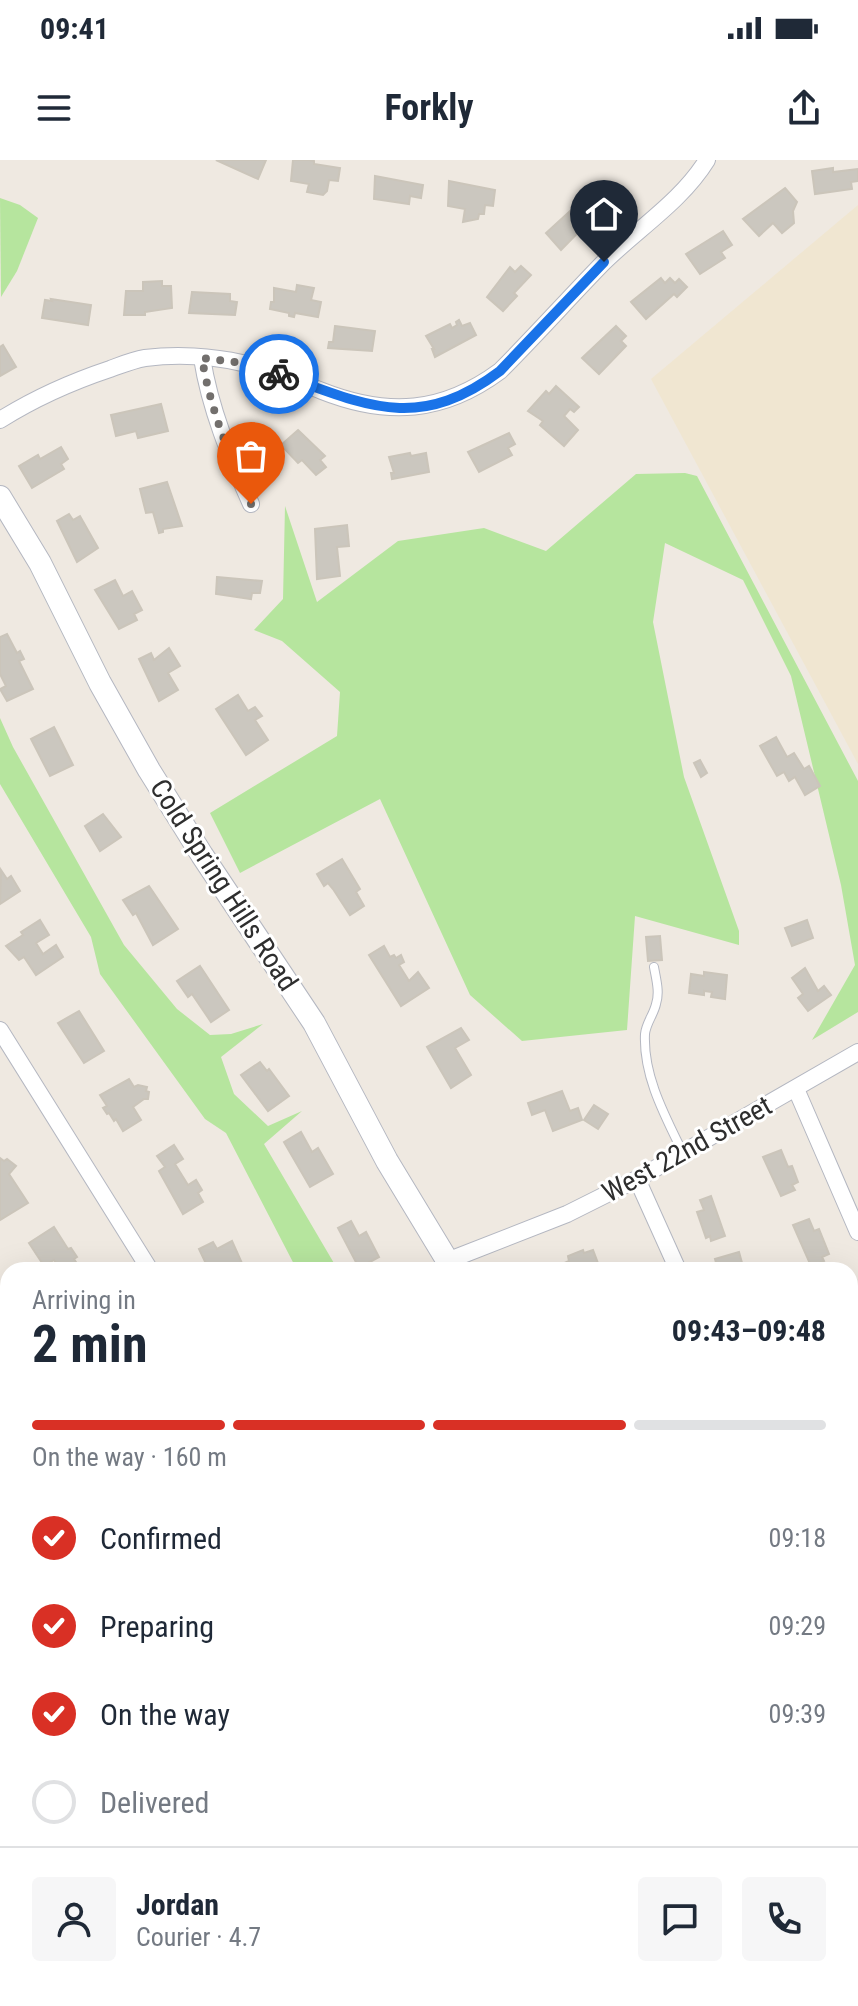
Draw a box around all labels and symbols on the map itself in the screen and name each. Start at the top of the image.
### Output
pin [570,180,638,262]
courier [239,334,319,414]
pin [217,422,285,504]
street label: Cold Spring Hills Road [143,773,305,997]
street label: West 22nd Street [596,1089,778,1209]

